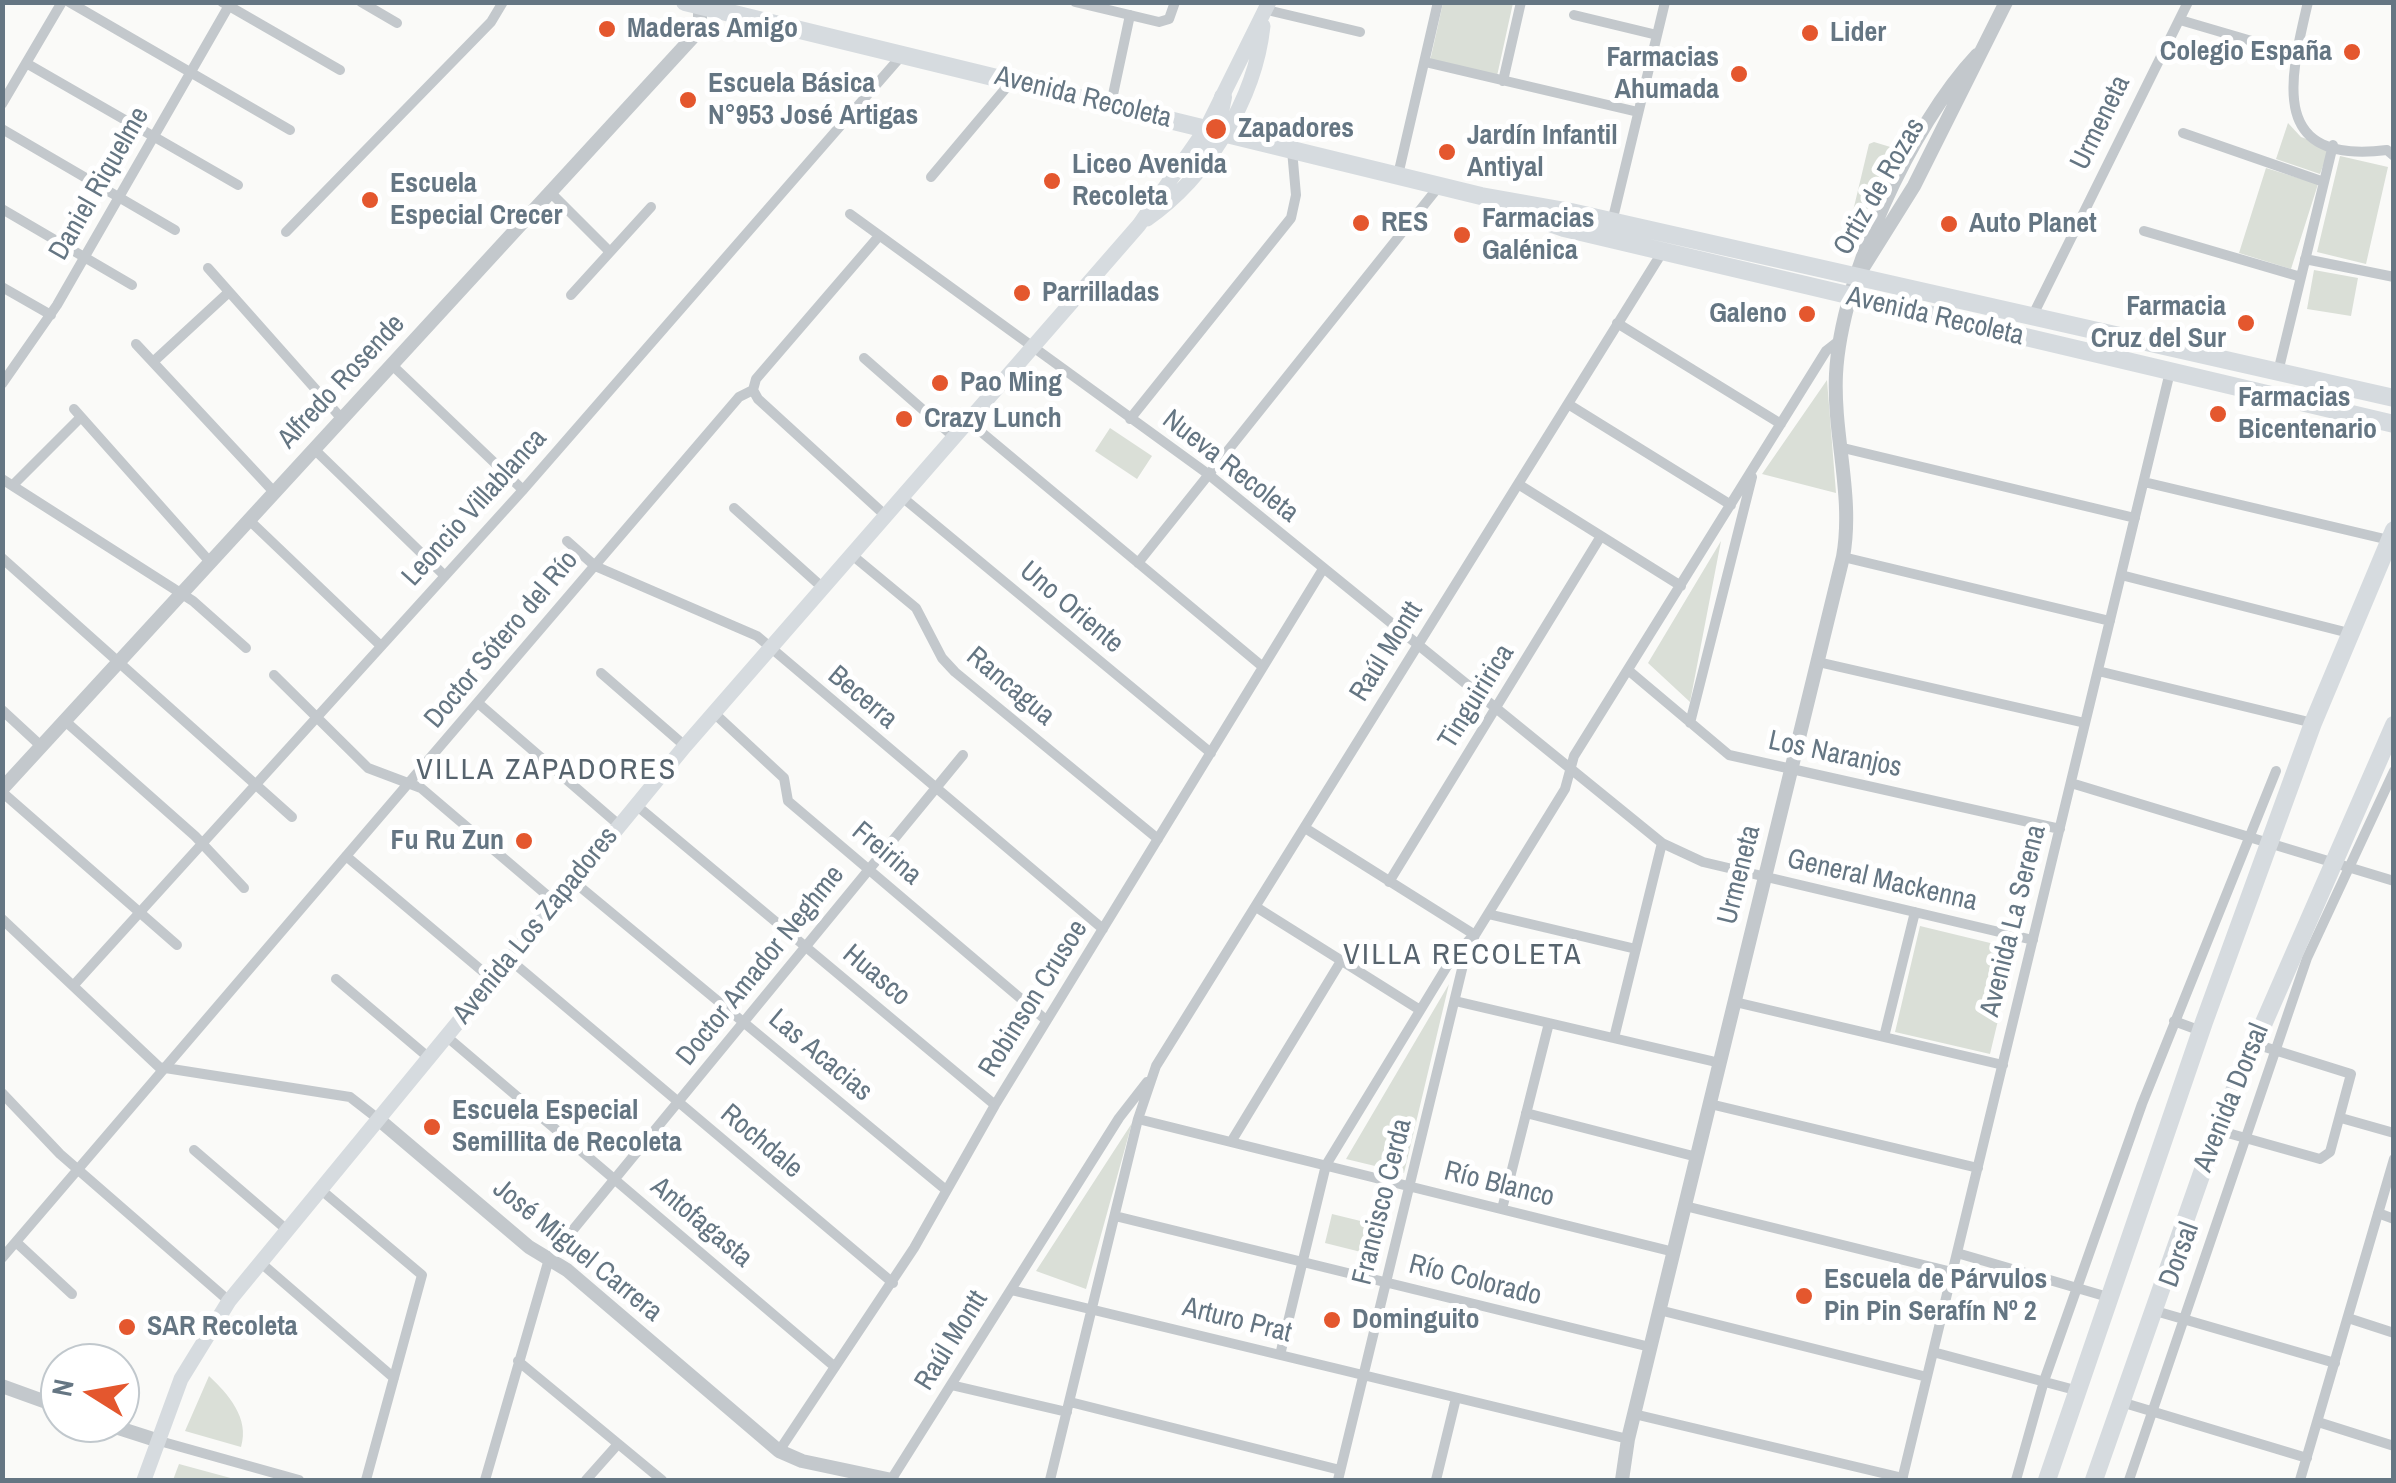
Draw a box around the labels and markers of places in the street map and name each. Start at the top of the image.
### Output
place label: Maderas Amigo [627,12,798,46]
place label: Lider [1830,16,1886,50]
marker: Maderas Amigo [596,18,618,40]
marker: Lider [1799,22,1821,44]
place label: Colegio España [2160,35,2332,69]
place label: Farmacias Ahumada [1607,41,1719,107]
marker: Colegio España [2341,41,2363,63]
marker: Farmacias Ahumada [1728,63,1750,85]
place label: Escuela Básica N°953 José Artigas [708,67,918,133]
marker: Escuela Básica N°953 José Artigas [677,89,699,111]
place label: Zapadores [1238,112,1354,146]
marker: Zapadores [1203,116,1229,142]
place label: Jardín Infantil Antiyal [1467,119,1618,185]
marker: Jardín Infantil Antiyal [1436,141,1458,163]
place label: Liceo Avenida Recoleta [1072,148,1227,214]
place label: Escuela Especial Crecer [390,167,562,233]
marker: Liceo Avenida Recoleta [1041,170,1063,192]
marker: Escuela Especial Crecer [359,189,381,211]
place label: Farmacias Galénica [1482,202,1594,268]
place label: RES [1381,206,1428,240]
place label: Auto Planet [1969,207,2097,241]
marker: RES [1350,212,1372,234]
marker: Auto Planet [1938,213,1960,235]
marker: Farmacias Galénica [1451,224,1473,246]
place label: Parrilladas [1042,276,1159,310]
marker: Parrilladas [1011,282,1033,304]
place label: Farmacia Cruz del Sur [2091,290,2226,356]
place label: Galeno [1709,297,1787,331]
marker: Galeno [1796,303,1818,325]
marker: Farmacia Cruz del Sur [2235,312,2257,334]
place label: Pao Ming [960,366,1062,400]
marker: Pao Ming [929,372,951,394]
place label: Farmacias Bicentenario [2238,381,2377,447]
place label: Crazy Lunch [924,402,1062,436]
marker: Farmacias Bicentenario [2207,403,2229,425]
marker: Crazy Lunch [893,408,915,430]
place label: Fu Ru Zun [390,824,504,858]
marker: Fu Ru Zun [513,830,535,852]
place label: Escuela Especial Semillita de Recoleta [452,1094,682,1160]
marker: Escuela Especial Semillita de Recoleta [421,1116,443,1138]
place label: Escuela de Párvulos Pin Pin Serafín Nº 2 [1824,1263,2047,1329]
marker: Escuela de Párvulos Pin Pin Serafín Nº 2 [1793,1285,1815,1307]
place label: Dominguito [1352,1303,1480,1337]
marker: Dominguito [1321,1309,1343,1331]
place label: SAR Recoleta [147,1310,298,1344]
marker: SAR Recoleta [116,1316,138,1338]

